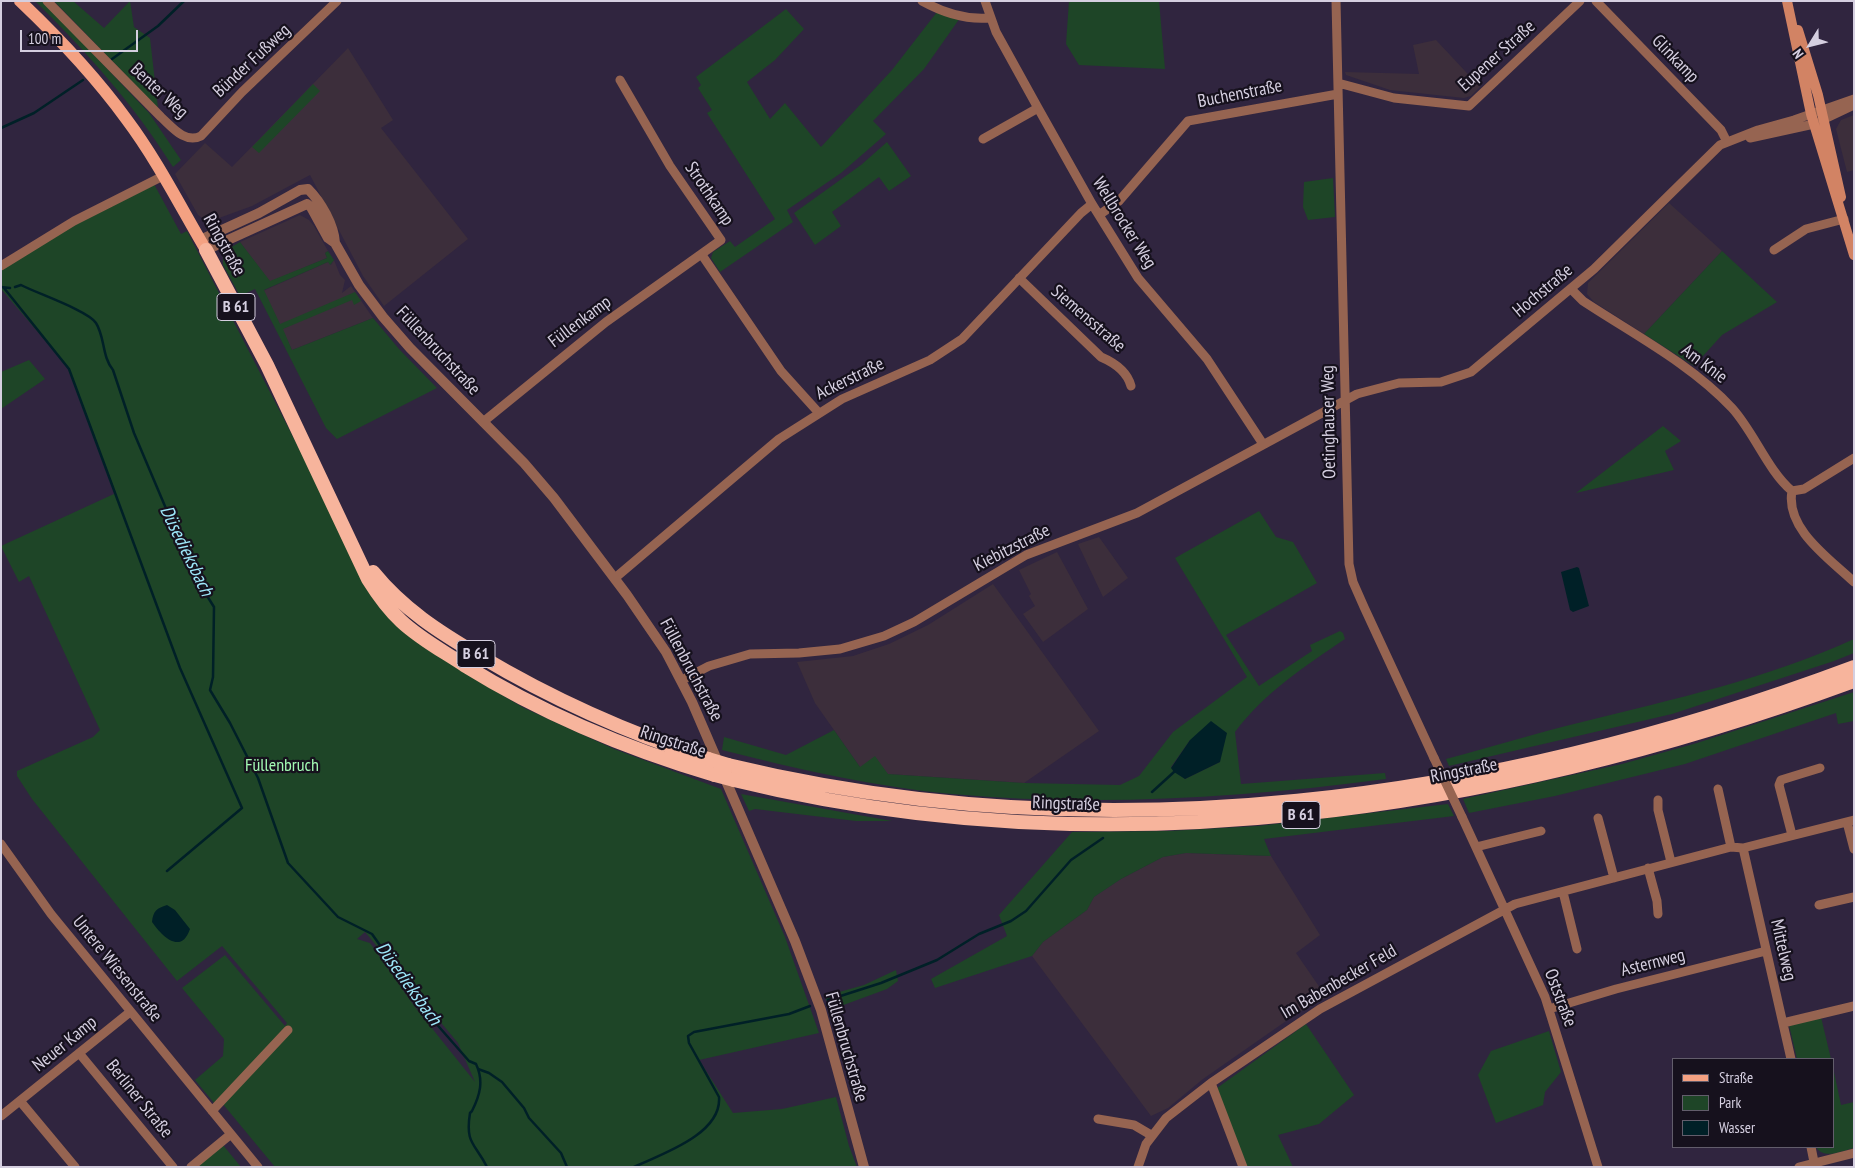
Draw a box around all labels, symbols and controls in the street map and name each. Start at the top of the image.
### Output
street label: Eupener Straße [1454,16,1540,96]
scale bar [22,20,140,52]
street label: Bünder Fußweg [209,20,295,102]
north arrow [1785,20,1835,70]
text: 100 m [28,29,61,48]
street label: Glinkamp [1647,30,1703,88]
text: N [1788,45,1807,62]
street label: Benter Weg [126,59,192,123]
street label: Buchenstraße [1196,75,1284,113]
street label: Strothkamp [680,158,738,230]
street label: Wellbrocker Weg [1087,173,1161,273]
street label: Ringstraße [198,210,250,280]
street label: Hochstraße [1509,260,1577,322]
street label: Siemensstraße [1046,281,1130,357]
street label: Füllenkamp [544,291,616,353]
road number: B 61 [217,294,255,320]
street label: Füllenbruchstraße [391,302,485,400]
street label: Am Knie [1677,340,1731,388]
street label: Ackerstraße [812,353,888,405]
street label: Oetinghauser Weg [1317,365,1341,479]
water label: Düsedieksbach [154,502,218,600]
street label: Kiebitzstraße [970,520,1054,576]
street label: Füllenbruchstraße [655,615,727,725]
road number: B 61 [457,641,495,668]
street label: Ringstraße [638,721,708,763]
street label: Ringstraße [1429,754,1499,788]
park label: Füllenbruch [245,755,319,777]
street label: Ringstraße [1032,792,1100,816]
road number: B 61 [1282,802,1320,828]
street label: Untere Wiesenstraße [68,912,166,1026]
street label: Mittelweg [1765,917,1801,983]
water label: Düsedieksbach [370,938,446,1030]
street label: Im Babenbecker Feld [1277,940,1401,1024]
street label: Asternweg [1619,945,1687,981]
street label: Oststraße [1539,966,1581,1030]
street label: Füllenbruchstraße [820,990,872,1104]
street label: Neuer Kamp [29,1012,101,1076]
street label: Berliner Straße [101,1056,177,1142]
legend [1672,1058,1835,1148]
text: Straße [1719,1068,1753,1087]
text: Park [1719,1093,1741,1112]
text: Wasser [1719,1118,1755,1137]

